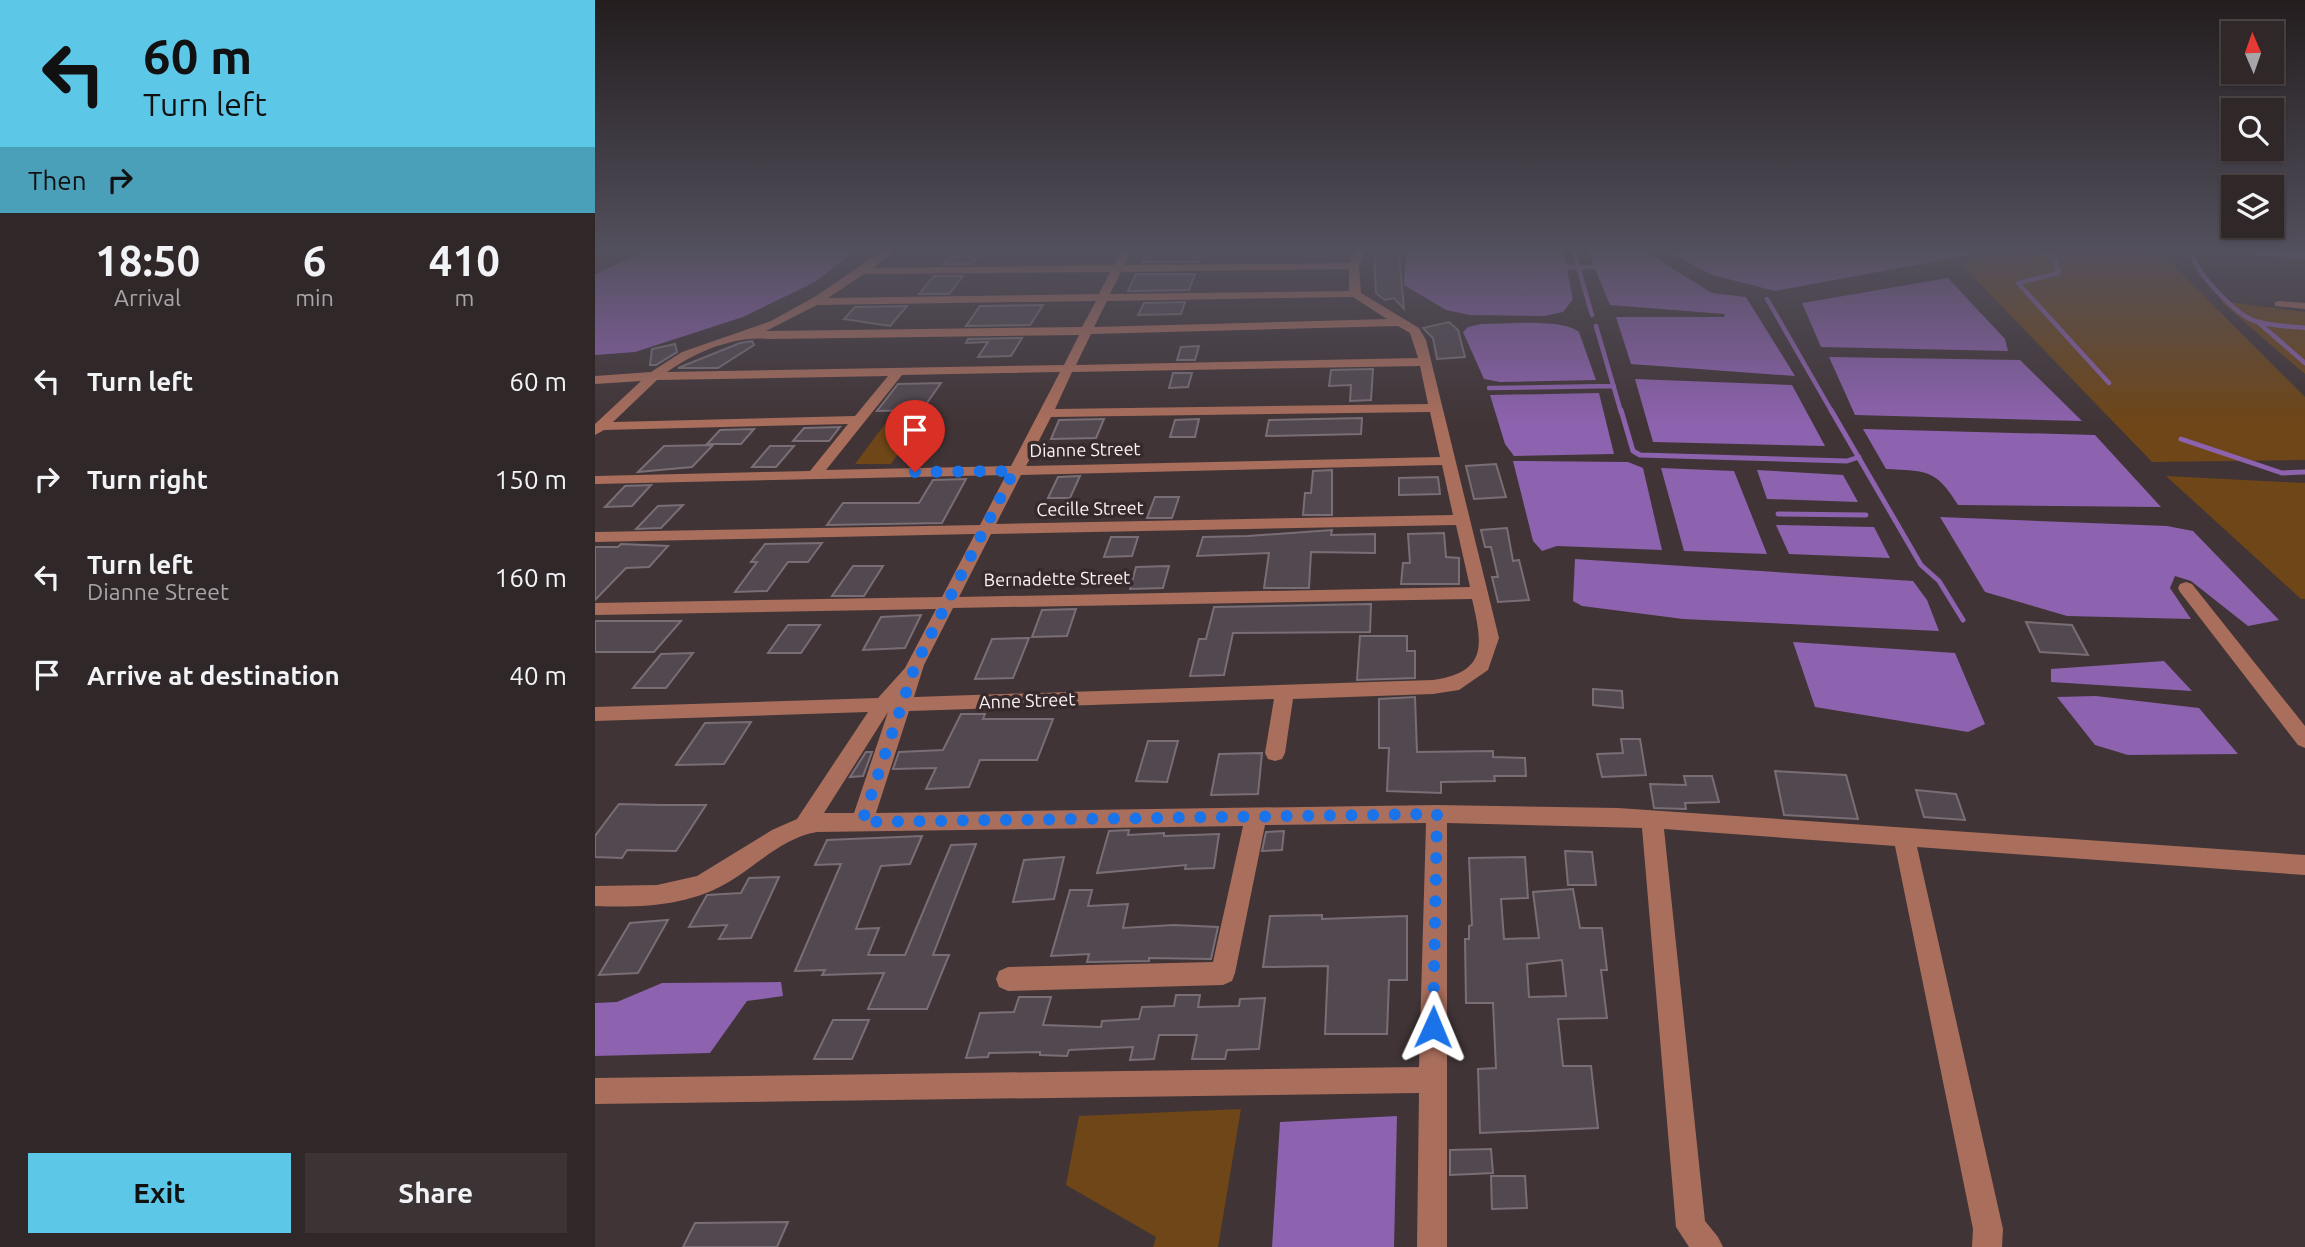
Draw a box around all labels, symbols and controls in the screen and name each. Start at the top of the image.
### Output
north arrow [2221,21,2284,84]
map controls [2221,21,2284,238]
icon: left [28,28,119,119]
text: 60 m [143,28,252,83]
text: Turn left [143,86,267,122]
button: search [2221,98,2284,161]
icon: right [101,161,139,199]
text: Then [28,166,87,195]
button: layers [2221,175,2284,238]
text: 18:50 [95,237,200,284]
text: 6 [303,237,326,284]
text: 410 [429,237,500,284]
text: Arrival [114,285,181,310]
text: min [295,285,334,310]
text: m [454,285,474,310]
icon: left [28,362,66,400]
text: Turn left [87,367,193,396]
text: 60 m [509,367,567,396]
pin [885,400,945,472]
icon: arrive [896,411,934,449]
street label: Dianne Street [1029,438,1141,460]
icon: right [28,460,66,498]
text: Turn right [87,465,208,494]
text: 150 m [495,465,567,494]
street label: Cecille Street [1036,497,1144,519]
text: Turn left [87,550,193,579]
icon: left [28,558,66,596]
text: 160 m [495,563,567,592]
street label: Bernadette Street [984,567,1130,589]
text: Dianne Street [87,579,229,604]
icon: arrive [28,656,66,694]
text: Arrive at destination [87,661,340,690]
text: 40 m [509,661,567,690]
street label: Anne Street [978,688,1076,712]
position arrow [1396,990,1470,1064]
button: Exit [28,1153,291,1233]
button: Share [305,1153,567,1233]

